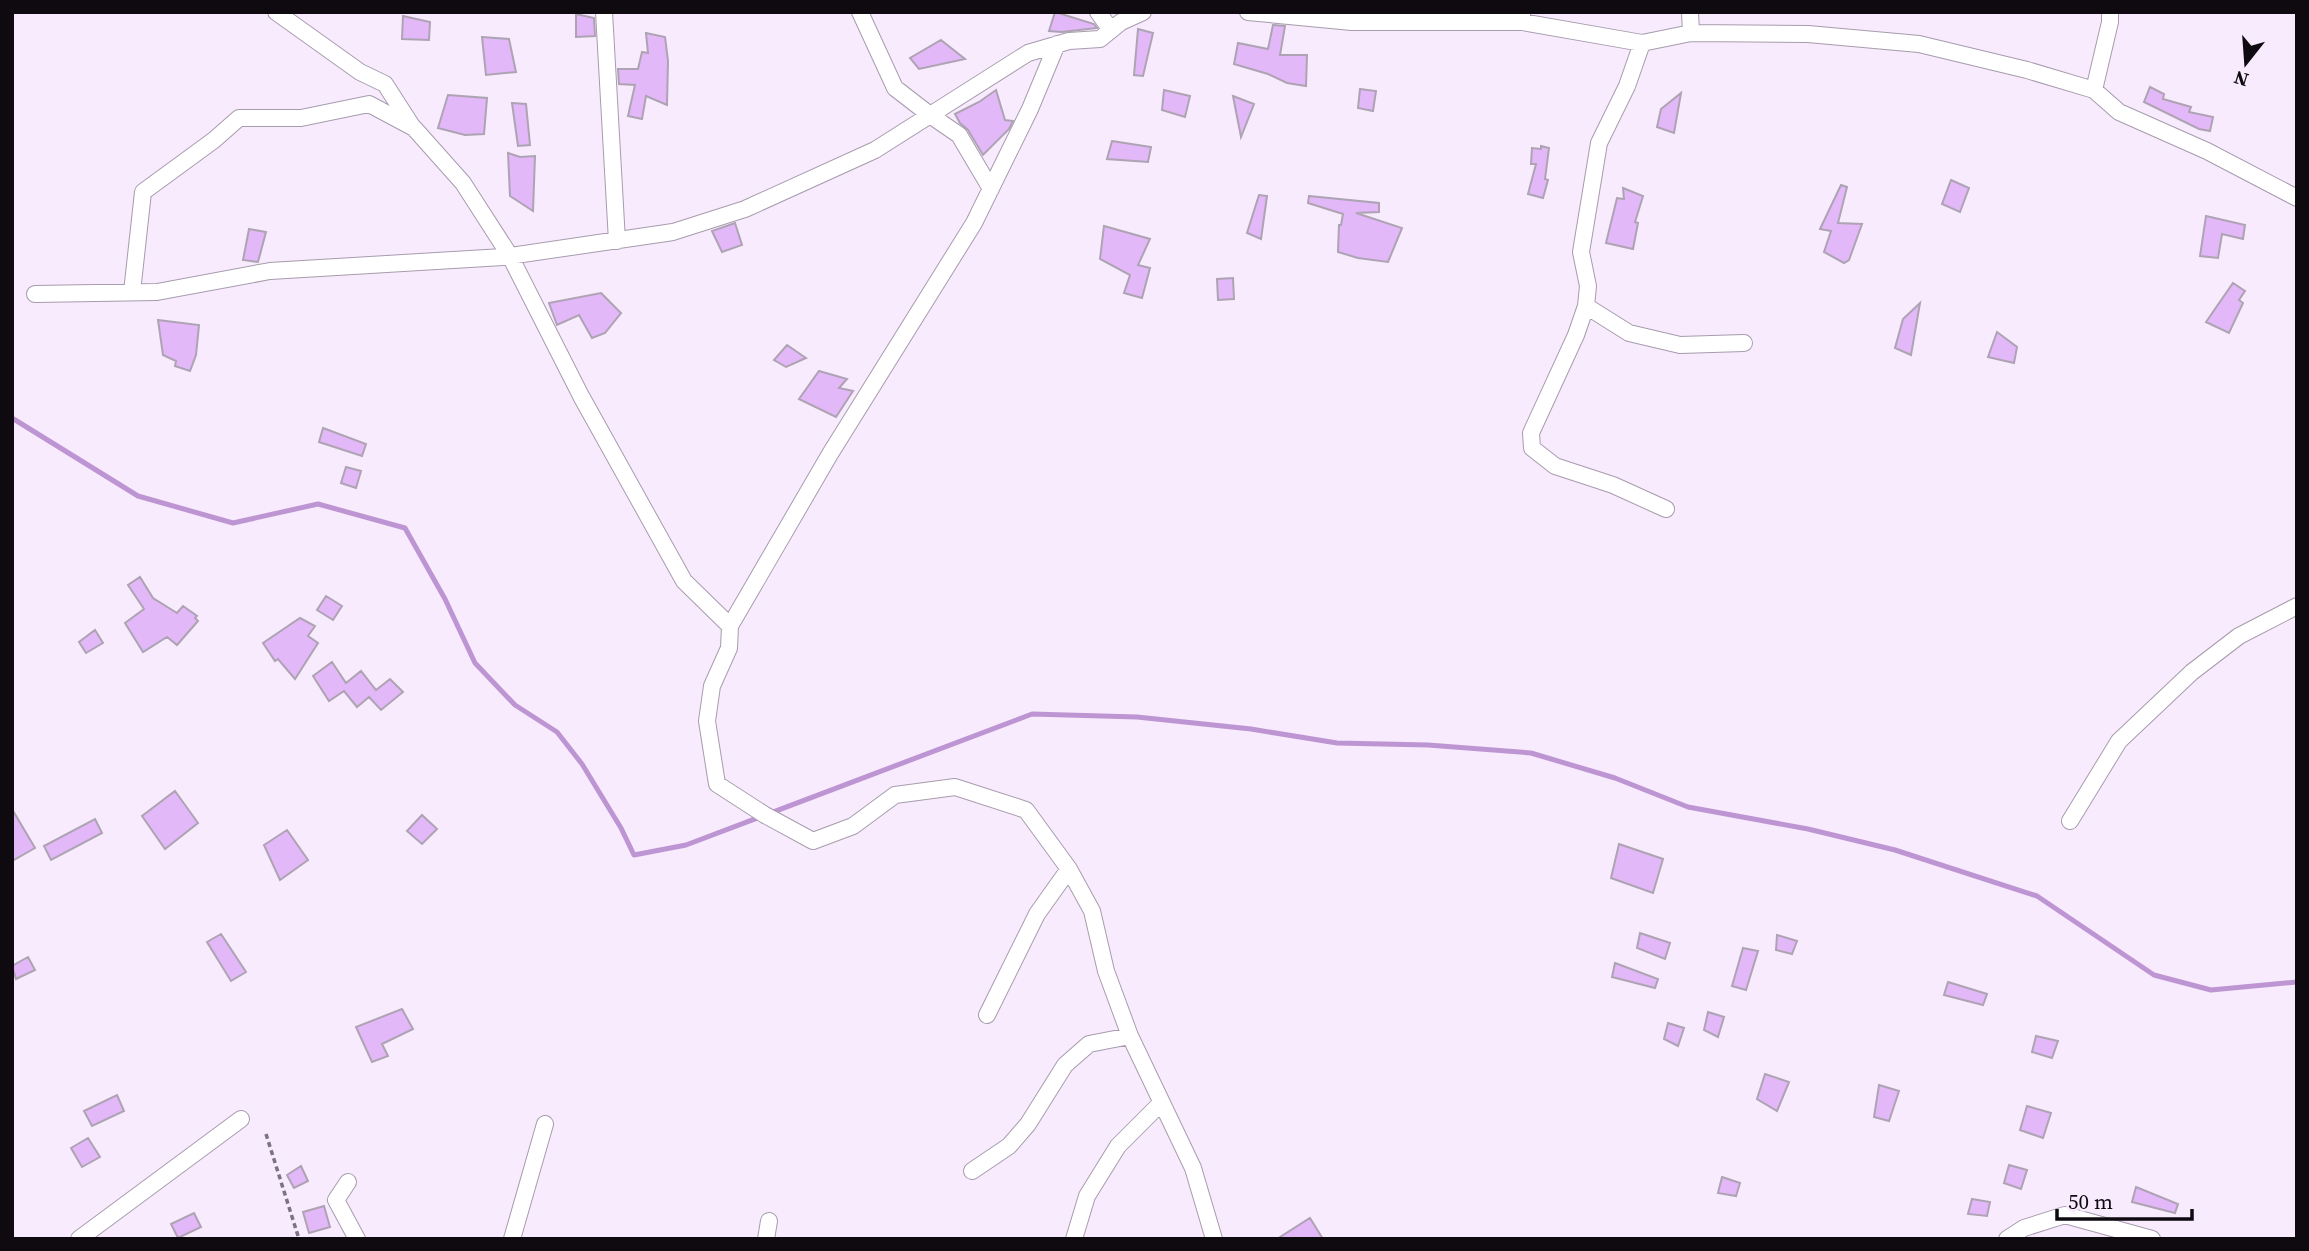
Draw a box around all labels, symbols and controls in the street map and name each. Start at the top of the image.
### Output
north arrow [2211,28,2281,98]
text: N [2230,65,2251,94]
scale bar [2057,1178,2192,1222]
text: 50 m [2068,1187,2113,1216]

